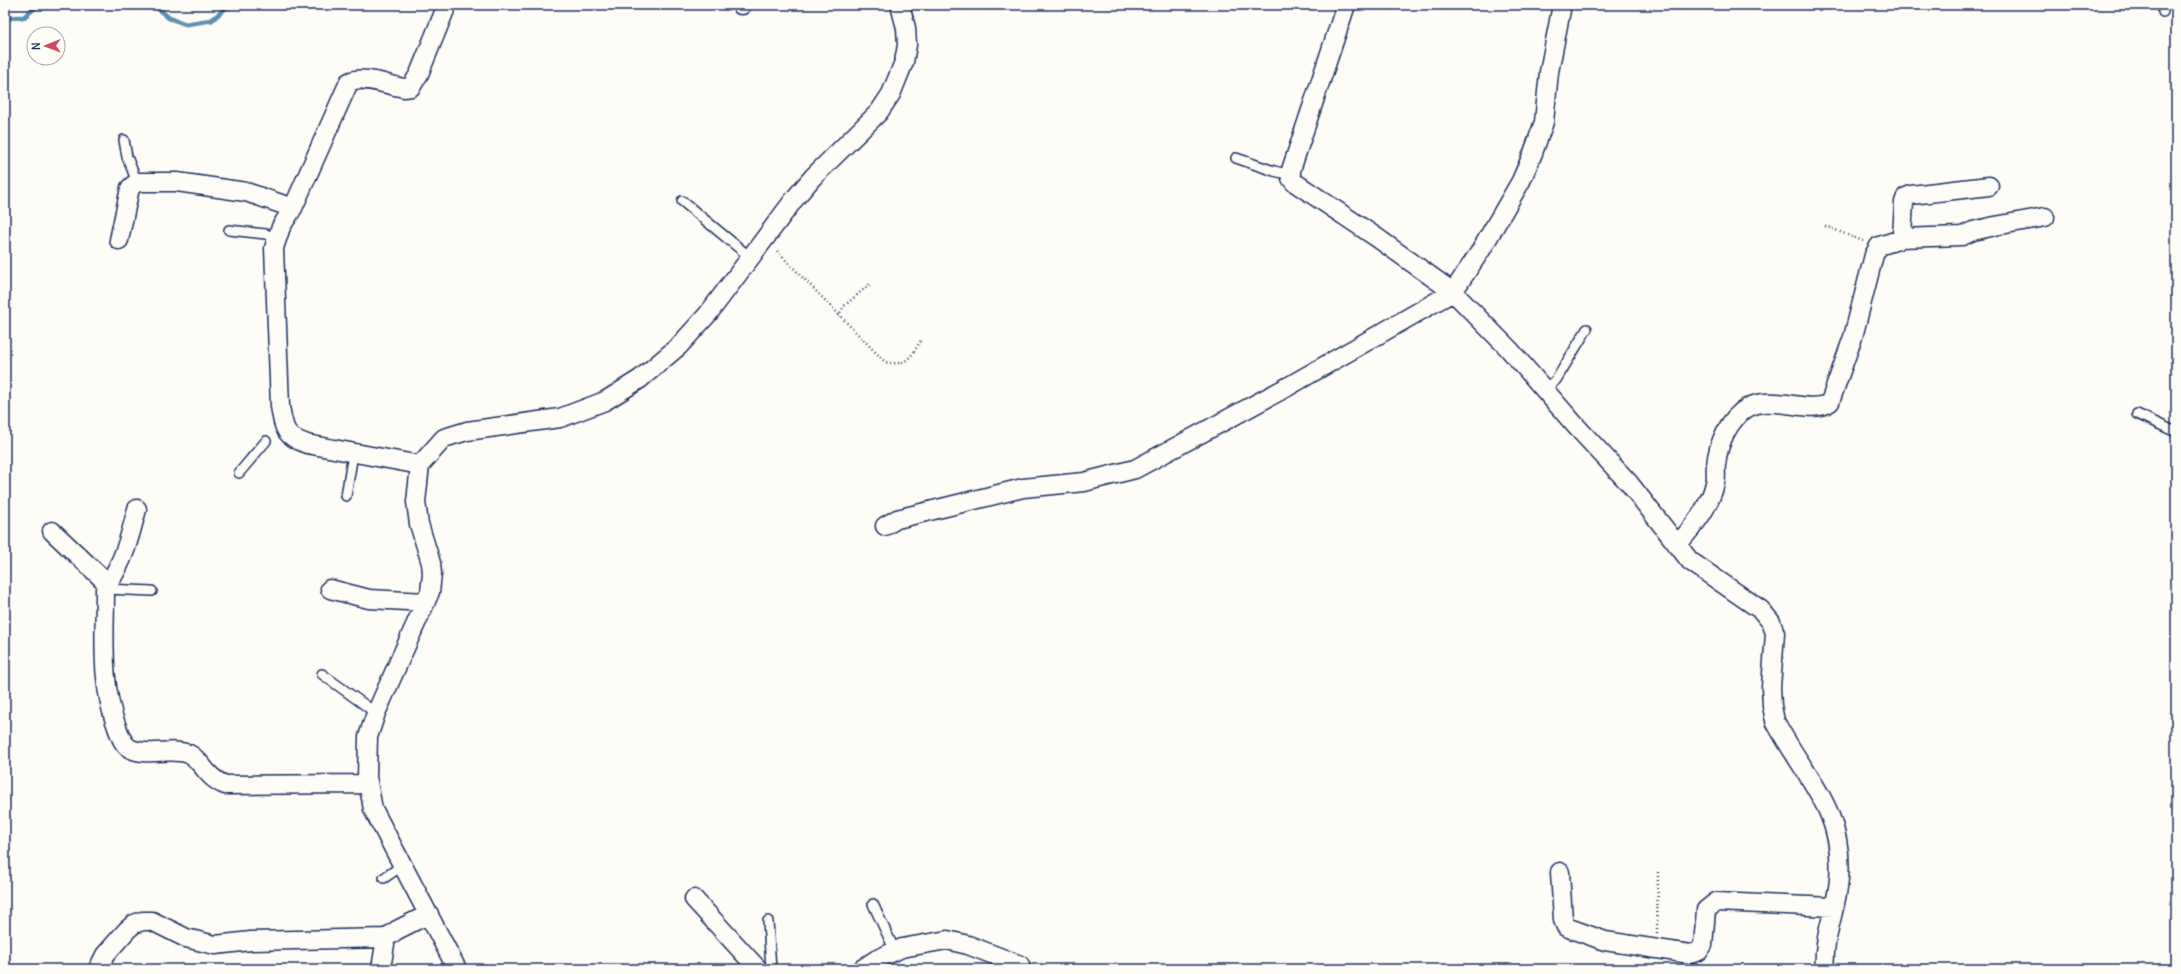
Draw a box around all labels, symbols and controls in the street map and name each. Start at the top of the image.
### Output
north arrow [26,26,66,66]
text: N [29,42,43,50]

